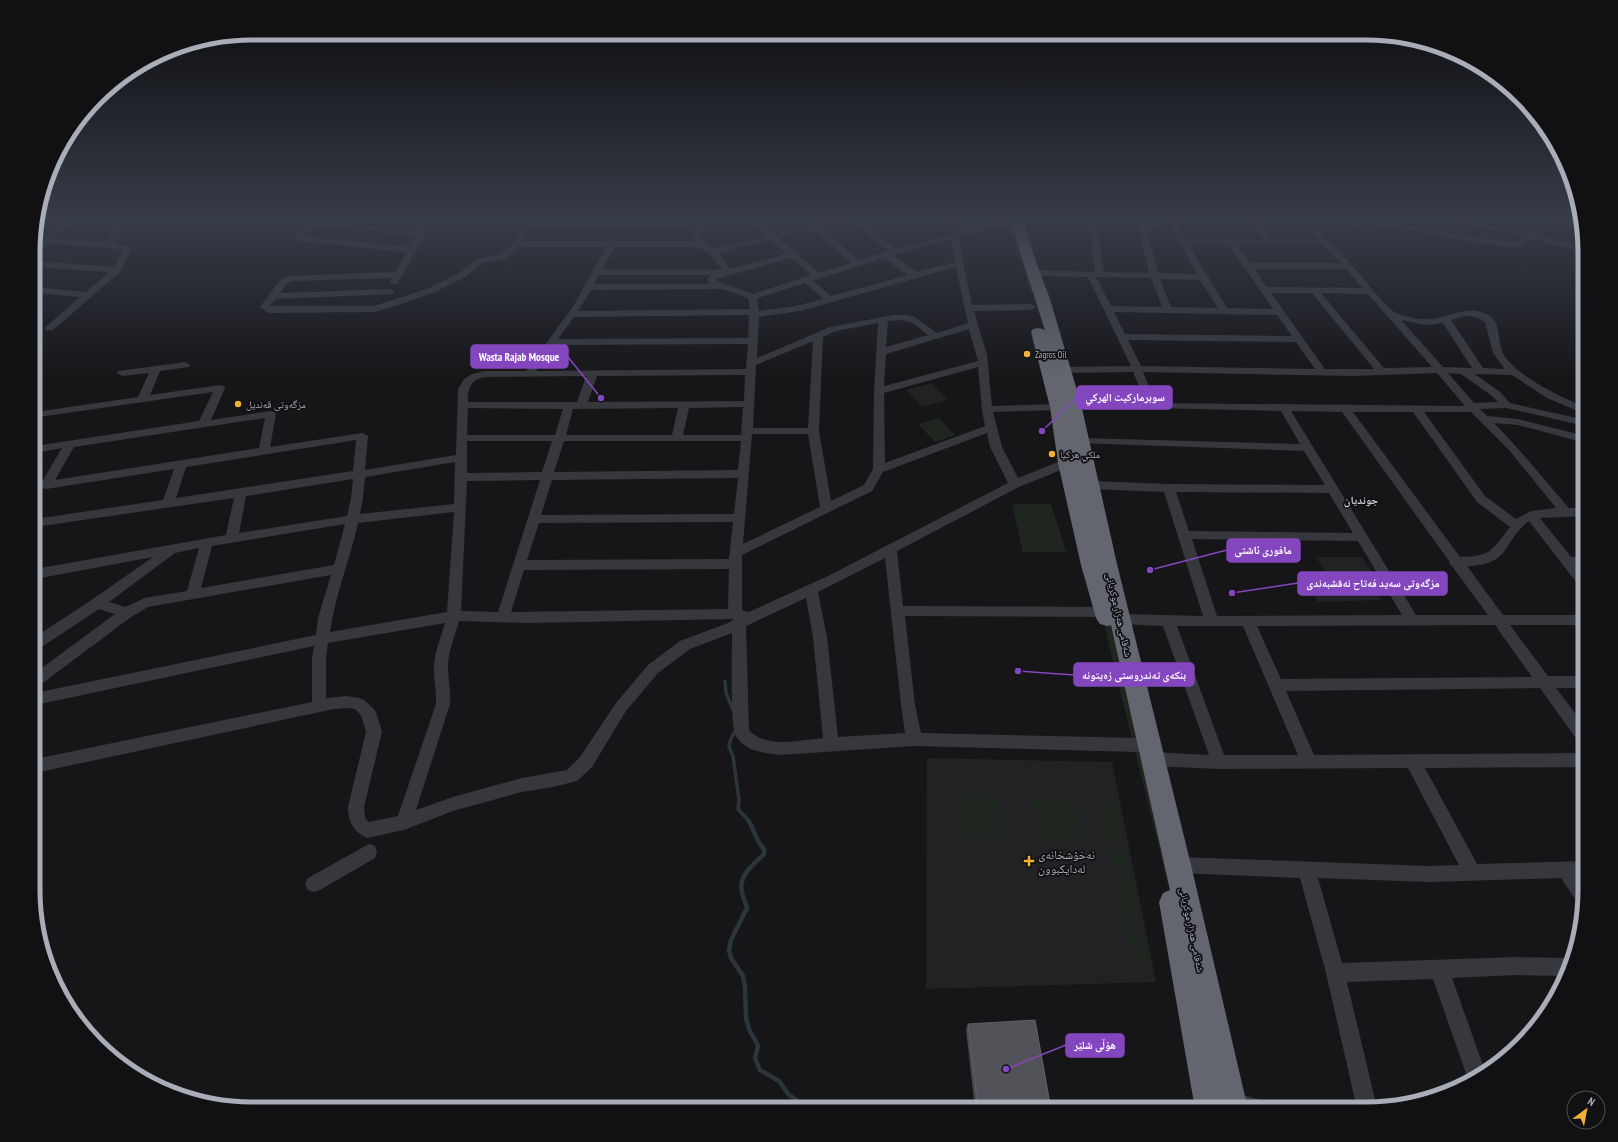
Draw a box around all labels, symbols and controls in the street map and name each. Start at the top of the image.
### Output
callout: Wasta Rajab Mosque [471,345,568,368]
marker: Zagros Oil [1022,349,1032,359]
place label: Zagros Oil [1035,349,1067,360]
text: Wasta Rajab Mosque [478,350,560,364]
callout: سوبرماركيت الهركي [1077,386,1172,409]
text: سوبرماركيت الهركي [1085,390,1165,406]
place label: مزگەوتی قەندیل [246,398,306,411]
marker: مزگەوتی قەندیل [233,399,243,409]
place label: ملكي هركيا [1060,448,1100,462]
marker: ملكي هركيا [1047,449,1057,459]
district label: جوندیان [1344,493,1378,508]
callout: مافوری ئاشتی [1227,539,1300,562]
text: مافوری ئاشتی [1234,543,1292,558]
street label: شەقامی ھەژار موکریانی [1103,572,1135,659]
callout: مزگەوتی سەید فەتاح نەقشبەندی [1298,572,1447,595]
text: مزگەوتی سەید فەتاح نەقشبەندی [1306,576,1440,591]
callout: بنکەی تەندروستی زەیتونە [1074,663,1194,686]
text: بنکەی تەندروستی زەیتونە [1082,668,1186,683]
place label: نەخۆشخانەی لەدایکبوون [1038,847,1095,876]
marker: نەخۆشخانەی لەدایکبوون [1023,855,1035,867]
street label: شەقامی ھەژار موکریانی [1177,886,1207,974]
callout: هۆڵی شلێر [1066,1034,1124,1057]
text: هۆڵی شلێر [1073,1038,1116,1053]
north arrow [1566,1090,1606,1130]
text: N [1585,1094,1598,1109]

